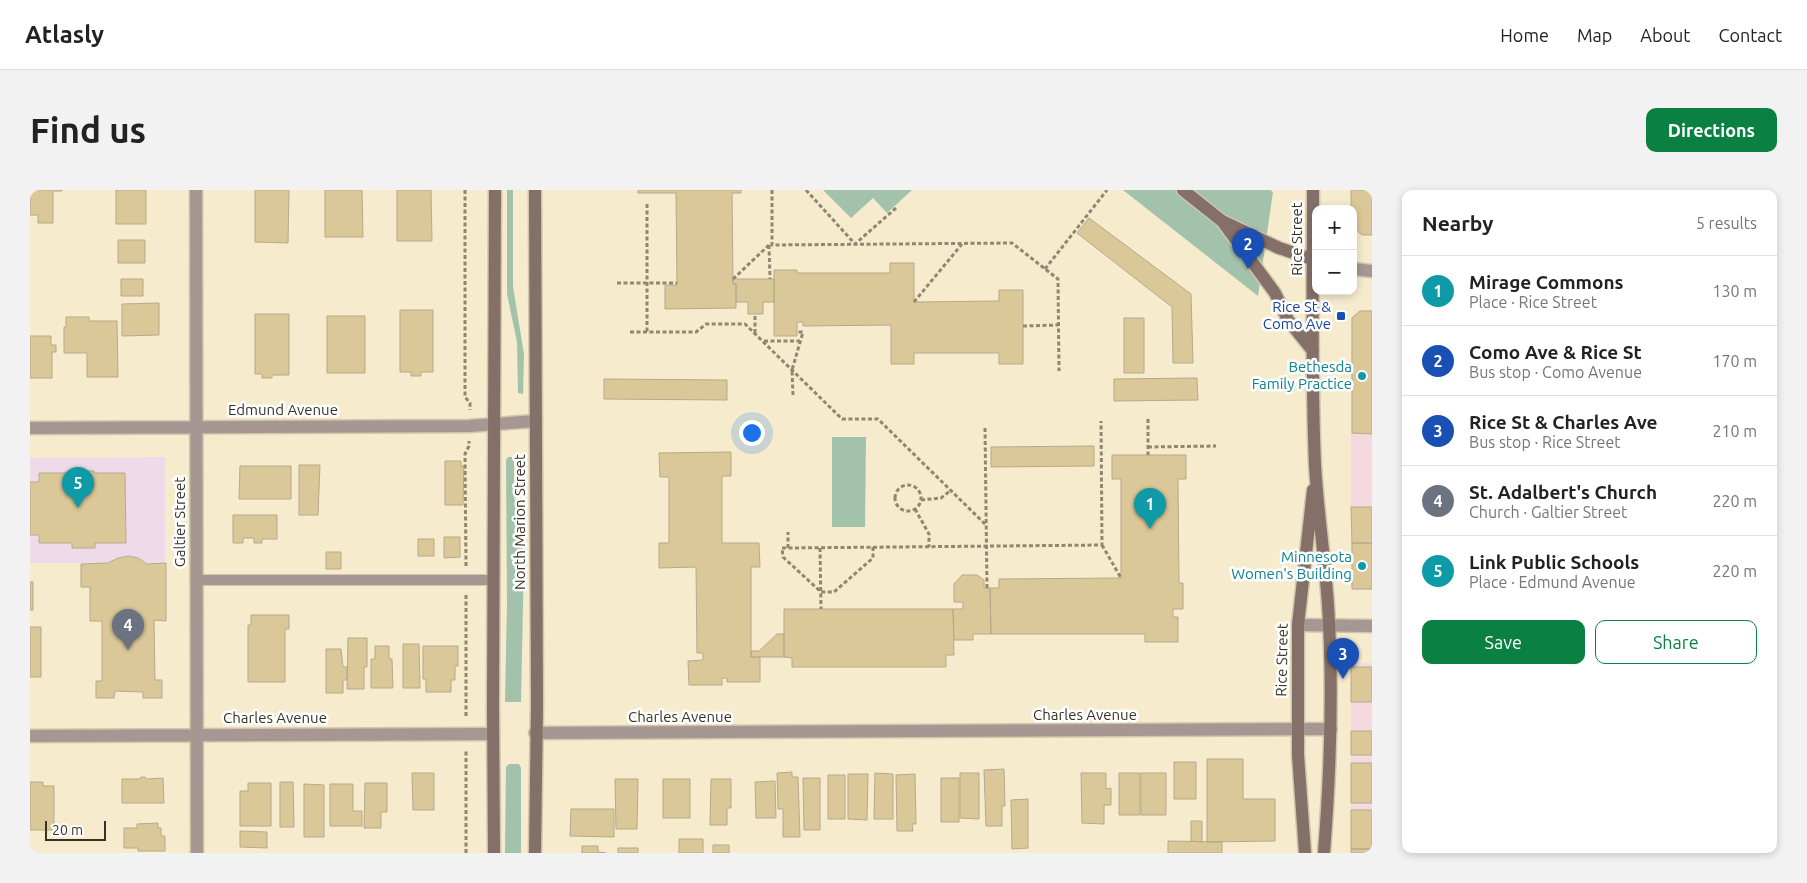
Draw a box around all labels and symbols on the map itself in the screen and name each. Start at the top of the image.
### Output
street label: Rice Street [1288,202,1305,276]
pin: 2 [1232,228,1264,269]
place label: Rice St & Como Ave [1263,298,1331,332]
marker: Rice St & Como Ave [1335,310,1347,322]
place label: Bethesda Family Practice [1252,358,1352,392]
marker: Bethesda Family Practice [1356,370,1368,382]
street label: Edmund Avenue [228,401,338,418]
your location [739,420,765,446]
street label: North Marion Street [511,454,528,590]
pin: 5 [62,467,94,508]
street label: Galtier Street [171,477,188,567]
pin: 1 [1134,488,1166,529]
place label: Minnesota Women's Building [1231,548,1352,582]
marker: Minnesota Women's Building [1356,560,1368,572]
pin: 4 [112,609,144,650]
street label: Rice Street [1272,623,1291,697]
pin: 3 [1327,638,1359,679]
street label: Charles Avenue [1033,706,1137,723]
street label: Charles Avenue [628,708,732,725]
street label: Charles Avenue [223,709,327,726]
scale bar [45,818,106,841]

